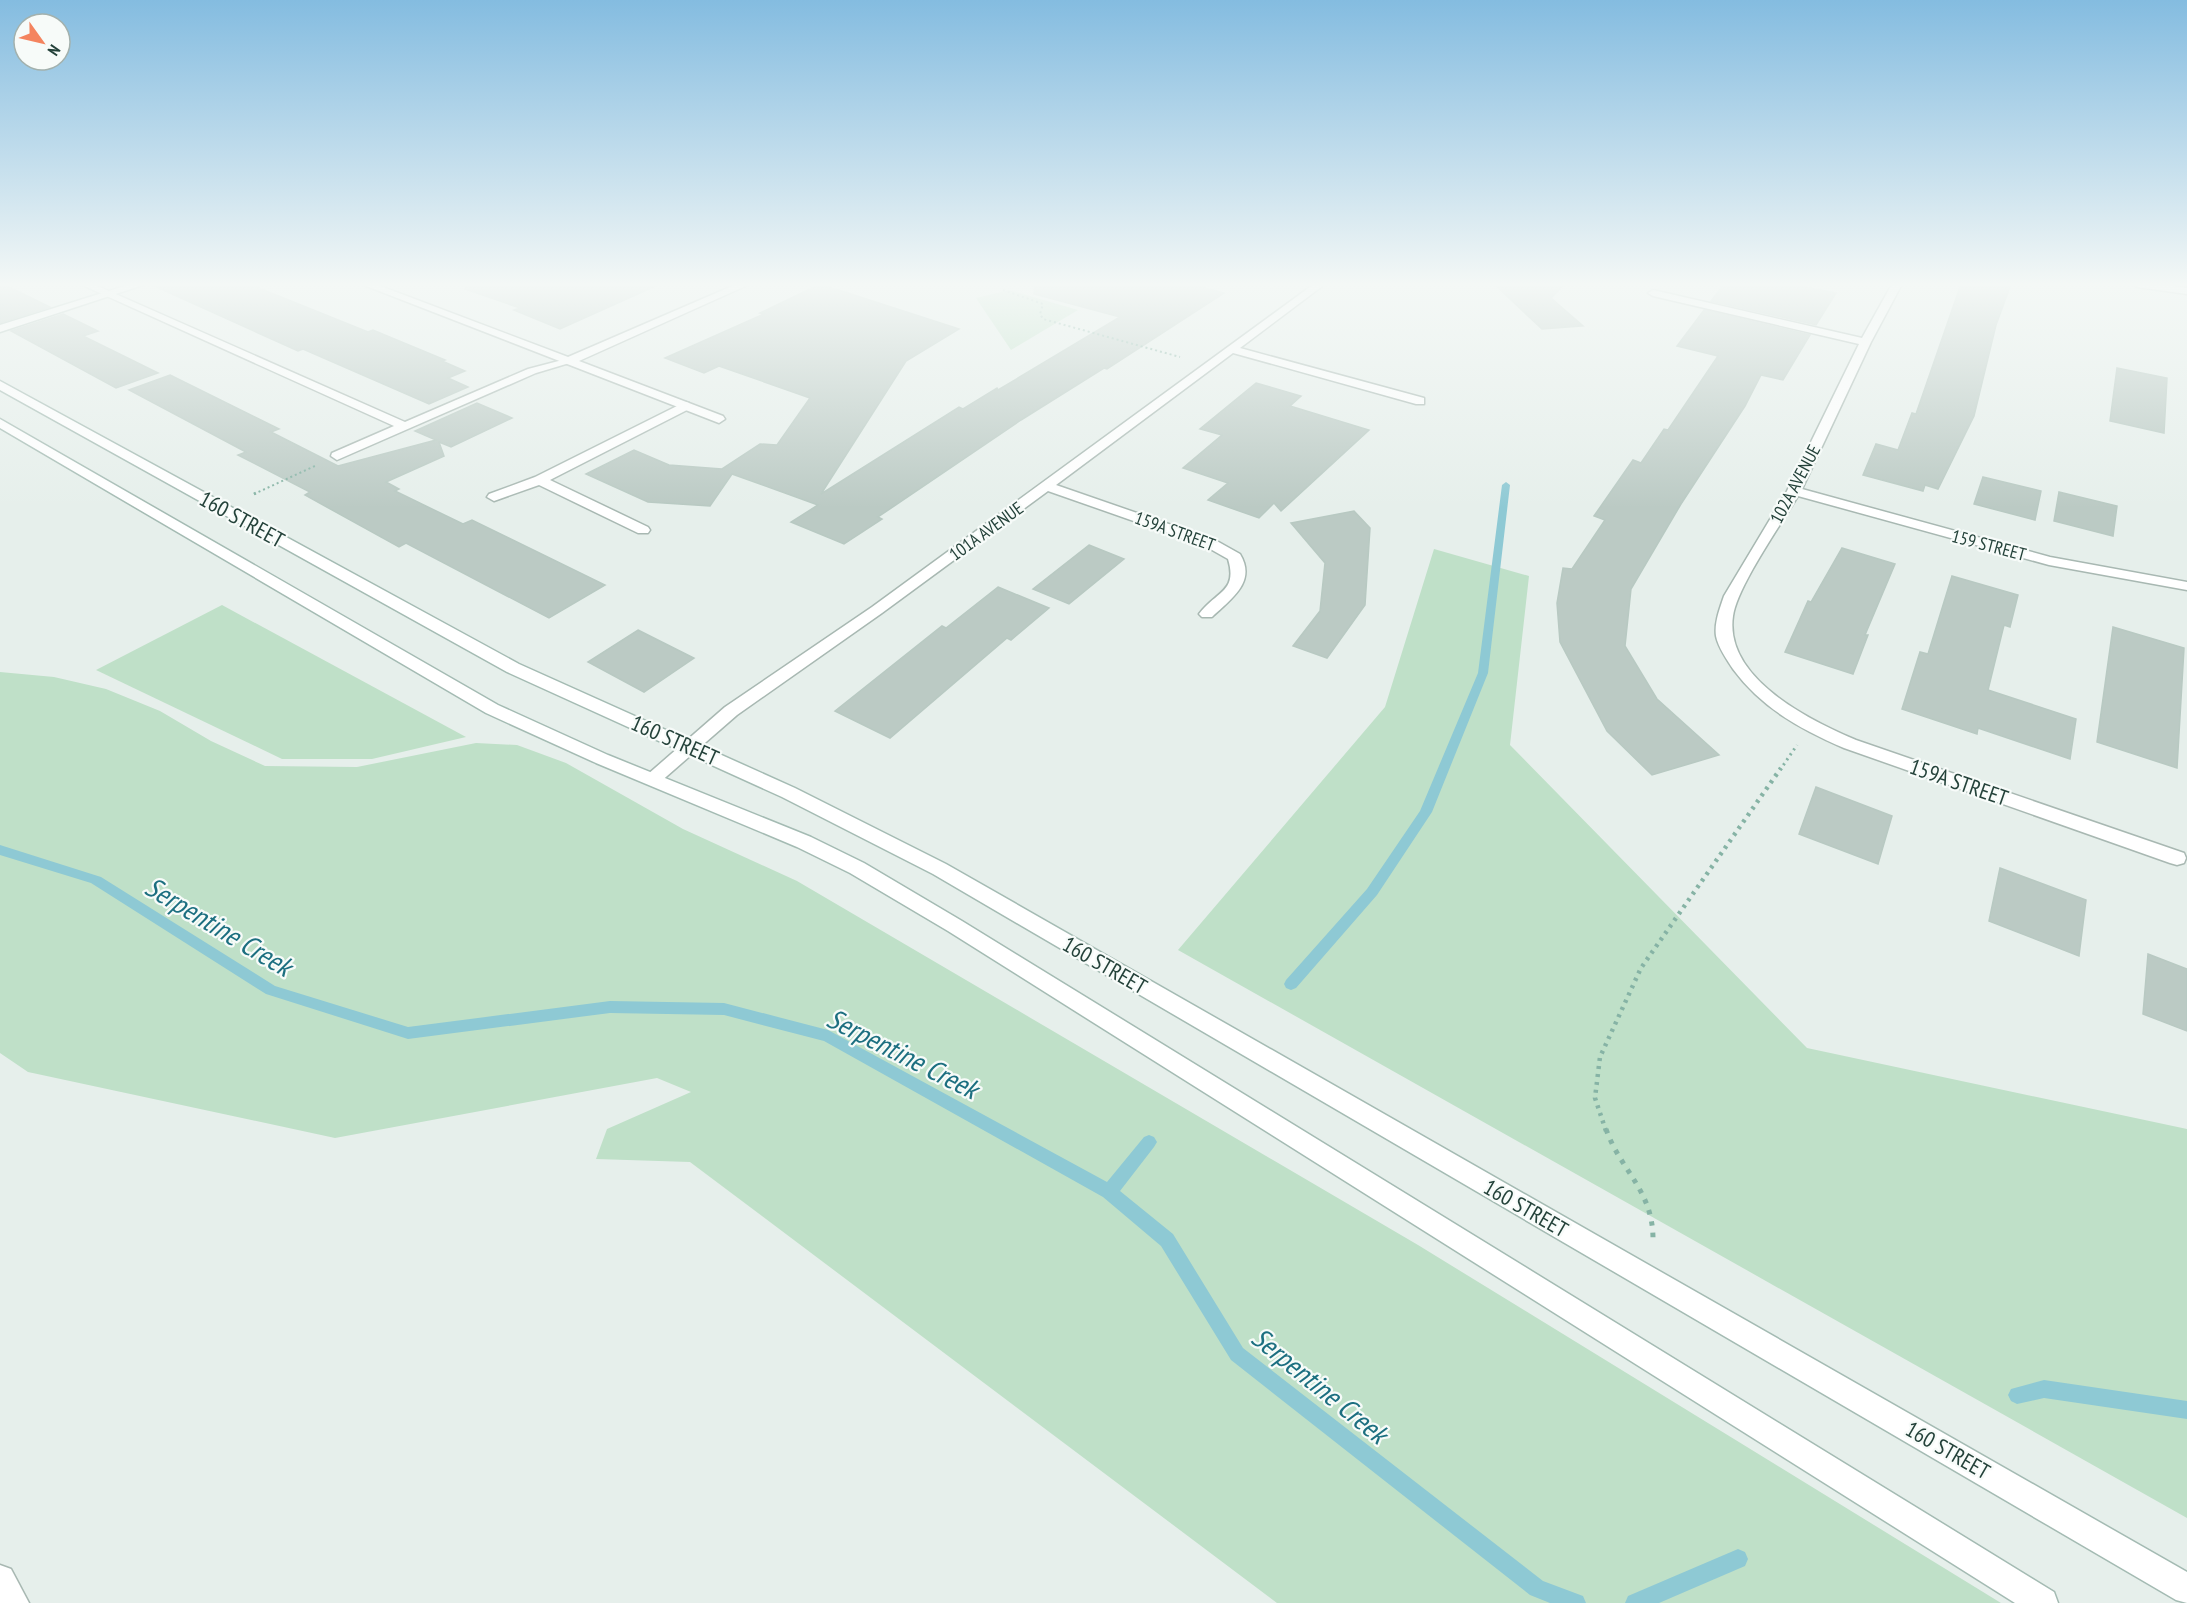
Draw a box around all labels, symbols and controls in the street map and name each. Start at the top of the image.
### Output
north arrow [12,12,72,72]
text: N [44,41,65,60]
street label: 102A AVENUE [1765,441,1825,527]
street label: 160 STREET [195,484,290,554]
street label: 101A AVENUE [944,496,1028,566]
street label: 159A STREET [1132,506,1218,556]
street label: 159 STREET [1949,524,2029,566]
street label: 160 STREET [627,708,723,772]
street label: 159A STREET [1906,752,2012,812]
water label: Serpentine Creek [139,868,302,986]
street label: 160 STREET [1058,930,1152,1000]
water label: Serpentine Creek [821,999,988,1108]
street label: 160 STREET [1479,1173,1573,1243]
water label: Serpentine Creek [1244,1319,1398,1453]
street label: 160 STREET [1901,1415,1995,1485]

